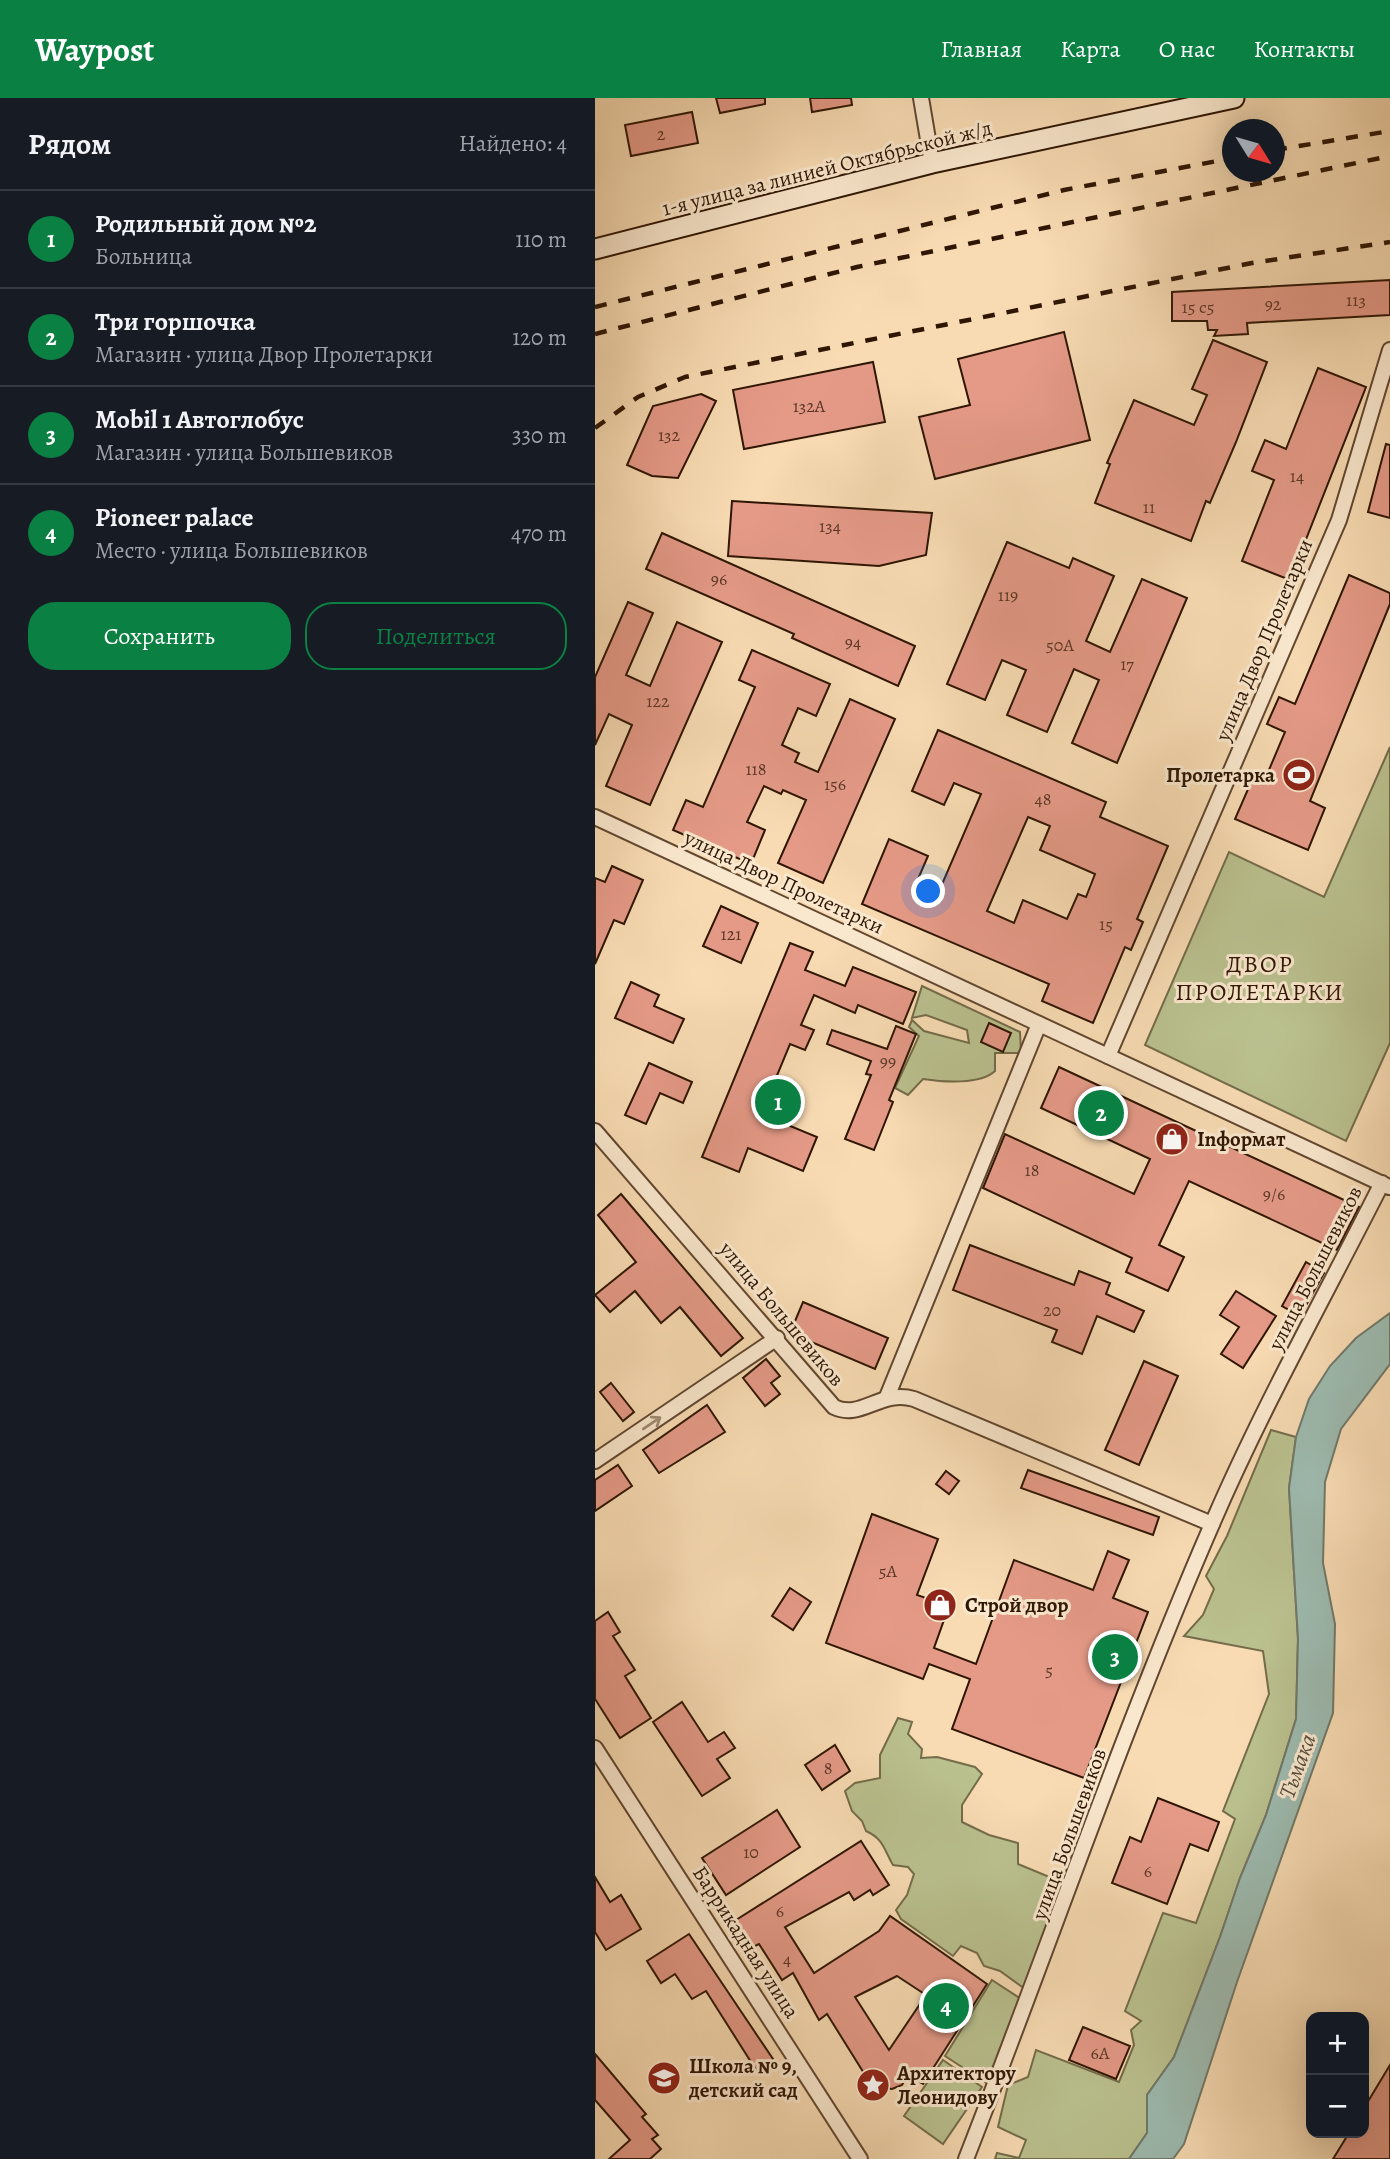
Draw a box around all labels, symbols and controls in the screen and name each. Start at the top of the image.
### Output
text: Waypost [35,27,154,72]
text: Главная [941,33,1022,65]
text: Карта [1060,33,1121,65]
text: О нас [1159,33,1215,65]
text: Контакты [1253,33,1355,65]
street label: 1-я улица за линией Октябрьской ж/д [659,113,995,223]
north arrow [1222,119,1285,182]
house number: 2 [657,122,666,146]
text: Рядом [28,124,111,164]
text: Найдено: 4 [459,128,567,159]
text: Родильный дом №2 [95,206,316,241]
text: 1 [47,224,55,255]
text: 110 m [515,224,567,255]
text: Больница [95,241,192,272]
house number: 113 [1346,288,1366,312]
house number: 92 [1265,292,1282,316]
house number: 15 с5 [1182,295,1215,319]
text: Три горшочка [95,304,256,339]
text: 2 [45,322,57,353]
text: 120 m [512,322,567,353]
text: Магазин · улица Двор Пролетарки [95,339,433,370]
house number: 132А [793,394,826,418]
text: Mobil 1 Автоглобус [95,402,304,437]
text: 3 [46,420,56,451]
text: 330 m [512,420,567,451]
house number: 132 [658,423,681,447]
text: Магазин · улица Большевиков [95,437,393,468]
house number: 14 [1290,464,1304,488]
house number: 11 [1143,495,1155,519]
text: Pioneer palace [95,500,254,535]
house number: 134 [819,514,841,538]
text: 4 [46,518,56,549]
text: 470 m [511,518,567,549]
text: Место · улица Большевиков [95,535,368,566]
street label: улица Двор Пролетарки [1208,535,1319,746]
house number: 96 [711,567,727,591]
house number: 119 [998,583,1018,607]
button: Сохранить [28,602,291,670]
button: Поделиться [305,602,567,670]
house number: 94 [845,630,861,654]
house number: 50А [1046,633,1074,657]
house number: 17 [1120,652,1134,676]
house number: 122 [646,689,670,713]
sports icon: Пролетарка [1280,756,1318,794]
house number: 118 [745,757,767,781]
place label: Пролетарка [1166,761,1275,789]
house number: 156 [824,772,846,796]
house number: 48 [1035,787,1051,811]
street label: улица Двор Пролетарки [679,823,888,941]
your location [911,874,945,908]
house number: 15 [1099,912,1113,936]
house number: 121 [721,922,741,946]
district label: ДВОР ПРОЛЕТАРКИ [1175,948,1345,1008]
house number: 99 [880,1049,896,1073]
pin: 1 [755,1076,801,1128]
pin: 2 [1078,1087,1124,1139]
shop icon: Inформат [1153,1120,1191,1158]
place label: Inформат [1197,1125,1286,1153]
house number: 18 [1025,1158,1039,1182]
street label: улица Большевиков [1261,1181,1368,1356]
house number: 9/6 [1263,1182,1285,1206]
street label: улица Большевиков [713,1235,851,1392]
house number: 20 [1043,1298,1061,1322]
one-way arrow [641,1416,661,1430]
house number: 5А [879,1559,898,1583]
shop icon: Строй двор [921,1586,959,1624]
place label: Строй двор [965,1591,1069,1619]
pin: 3 [1092,1631,1138,1683]
house number: 5 [1045,1658,1053,1682]
water label: Тьмака [1271,1729,1324,1803]
street label: улица Большевиков [1025,1744,1113,1925]
house number: 8 [824,1756,832,1780]
house number: 10 [743,1840,759,1864]
house number: 6 [1144,1859,1152,1883]
street label: Баррикадная улица [686,1860,806,2024]
house number: 6 [776,1899,784,1923]
house number: 4 [783,1947,791,1971]
pin: 4 [923,1980,969,2032]
map controls [1306,2012,1369,2138]
button: + [1306,2012,1369,2075]
house number: 6А [1091,2041,1110,2065]
place label: Школа № 9, детский сад [688,2052,798,2104]
school or university icon: Школа № 9, детский сад [645,2059,683,2097]
place label: Архитектору Леонидову [896,2059,1017,2111]
place icon: Архитектору Леонидову [854,2066,892,2104]
button: − [1306,2075,1369,2138]

